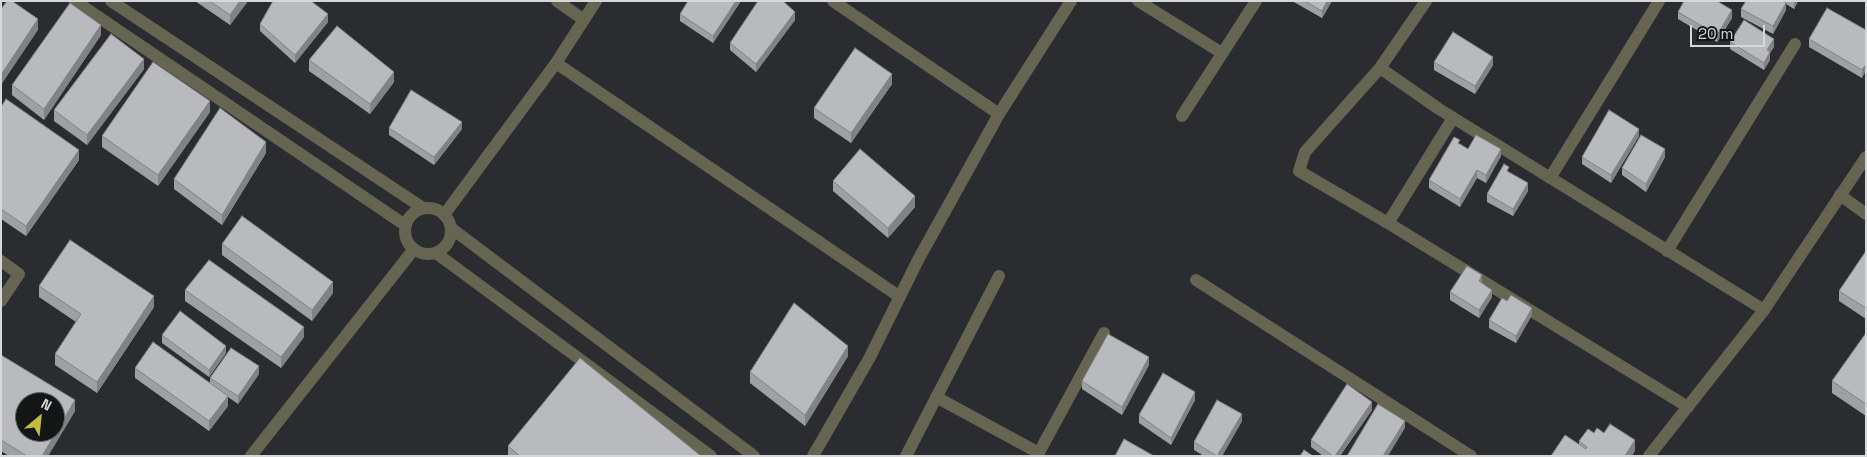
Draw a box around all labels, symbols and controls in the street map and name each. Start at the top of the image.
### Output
scale bar [1692,15,1767,47]
text: 20 m [1698,24,1733,43]
north arrow [15,392,65,442]
text: N [38,394,55,415]

